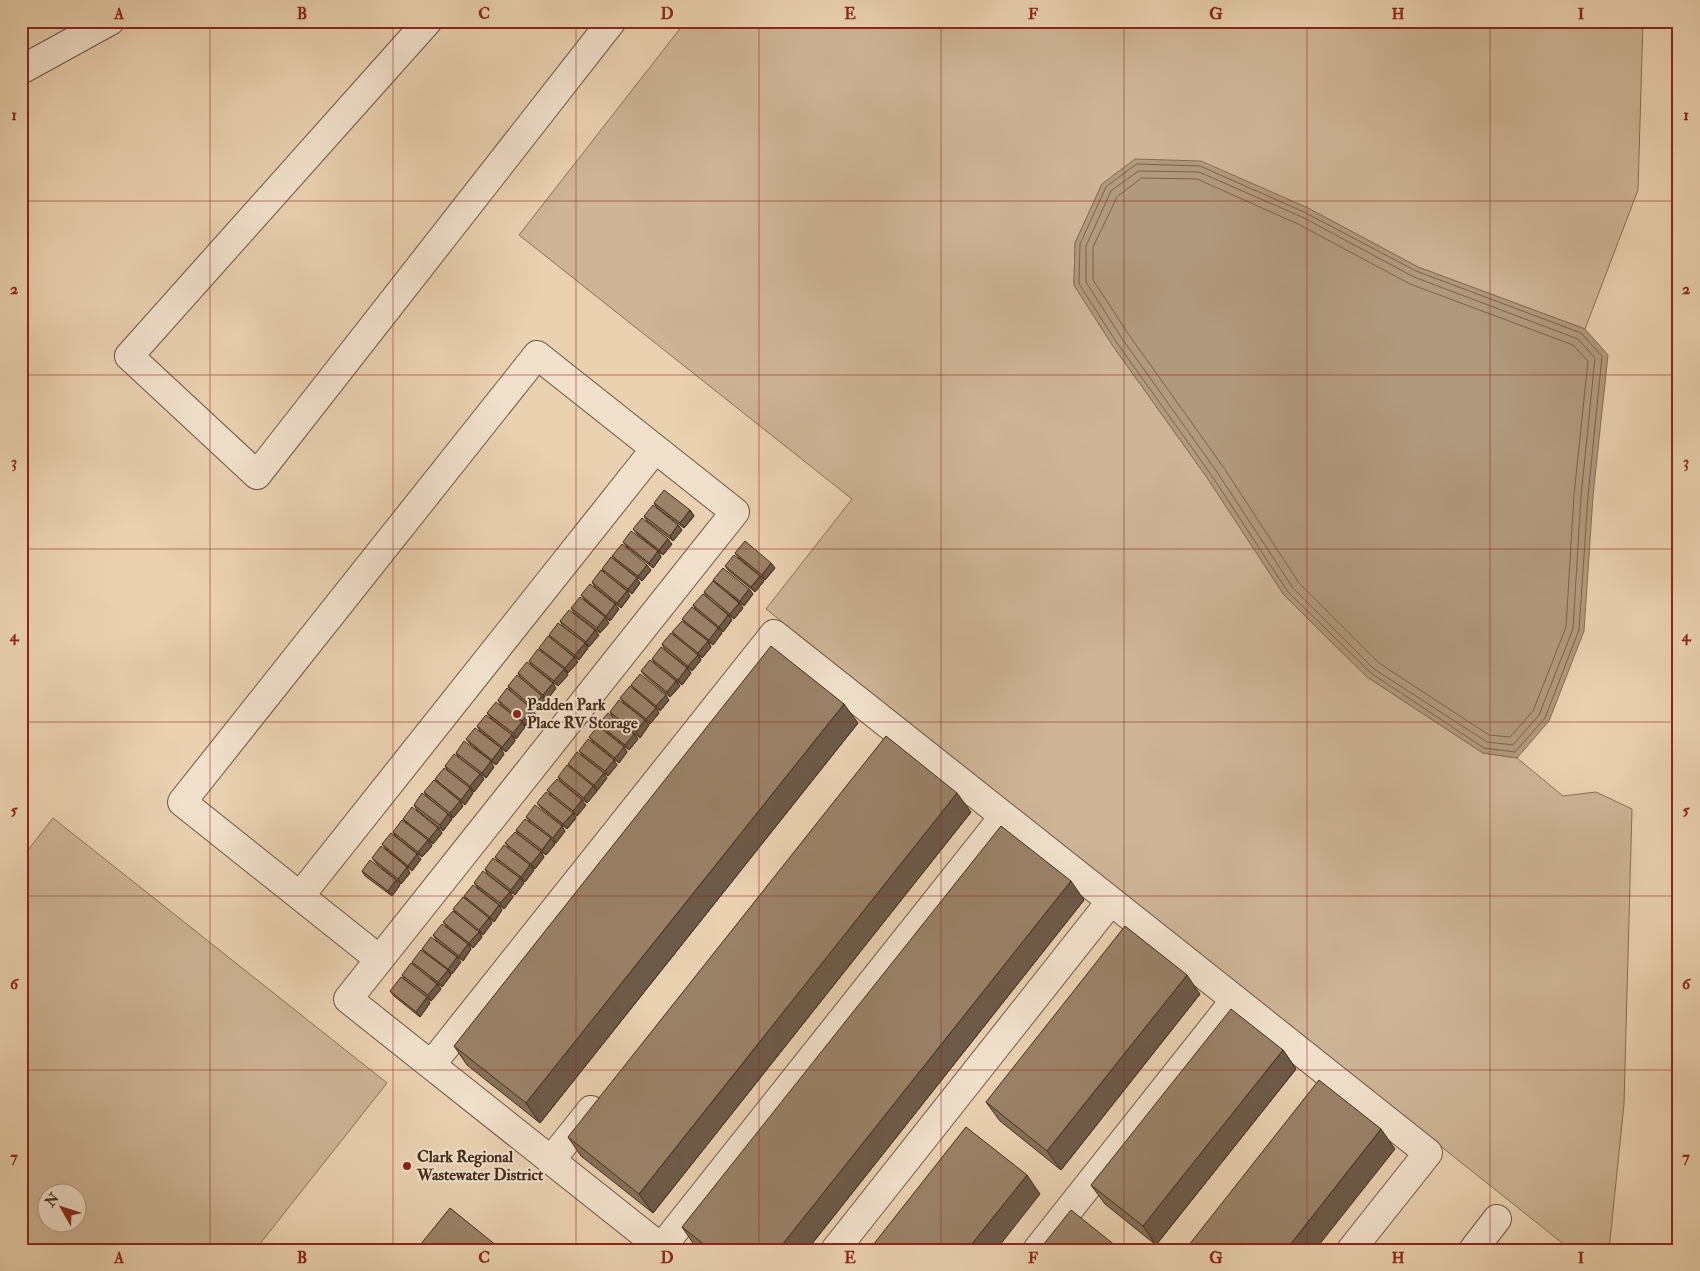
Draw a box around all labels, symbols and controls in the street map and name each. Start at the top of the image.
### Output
text: A [113,4,125,24]
text: B [297,4,307,24]
text: C [478,4,490,24]
text: D [660,4,674,24]
text: E [844,4,856,24]
text: F [1028,4,1038,24]
text: G [1209,4,1223,24]
text: H [1391,4,1405,24]
text: I [1578,4,1585,24]
text: 1 [11,105,17,125]
text: 1 [1683,105,1689,125]
text: 2 [10,279,18,299]
text: 2 [1682,279,1690,299]
text: 3 [11,452,17,472]
text: 3 [1683,452,1689,472]
text: 4 [9,626,20,646]
text: 4 [1681,626,1692,646]
place label: Padden Park Place RV Storage [527,695,638,734]
marker: Padden Park Place RV Storage [511,708,523,720]
text: 5 [10,800,18,820]
text: 5 [1682,800,1690,820]
text: 6 [10,974,20,994]
text: 6 [1682,974,1692,994]
text: 7 [10,1147,18,1167]
place label: Clark Regional Wastewater District [416,1147,544,1185]
text: 7 [1682,1147,1690,1167]
marker: Clark Regional Wastewater District [401,1160,413,1172]
north arrow [38,1184,88,1234]
text: N [41,1190,63,1211]
text: A [113,1248,125,1268]
text: B [297,1248,307,1268]
text: C [478,1248,490,1268]
text: D [660,1248,674,1268]
text: E [844,1248,856,1268]
text: F [1028,1248,1038,1268]
text: G [1209,1248,1223,1268]
text: H [1391,1248,1405,1268]
text: I [1578,1248,1585,1268]

